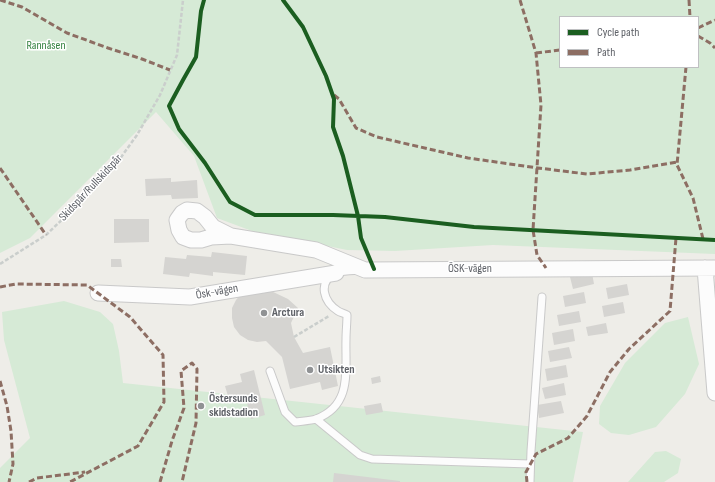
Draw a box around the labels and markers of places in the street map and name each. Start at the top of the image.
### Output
place label: Arctura [272,306,304,320]
marker: Arctura [259,308,269,318]
place label: Utsikten [318,363,355,377]
marker: Utsikten [305,365,315,375]
place label: Östersunds skidstadion [209,392,258,420]
marker: Östersunds skidstadion [196,401,206,411]

